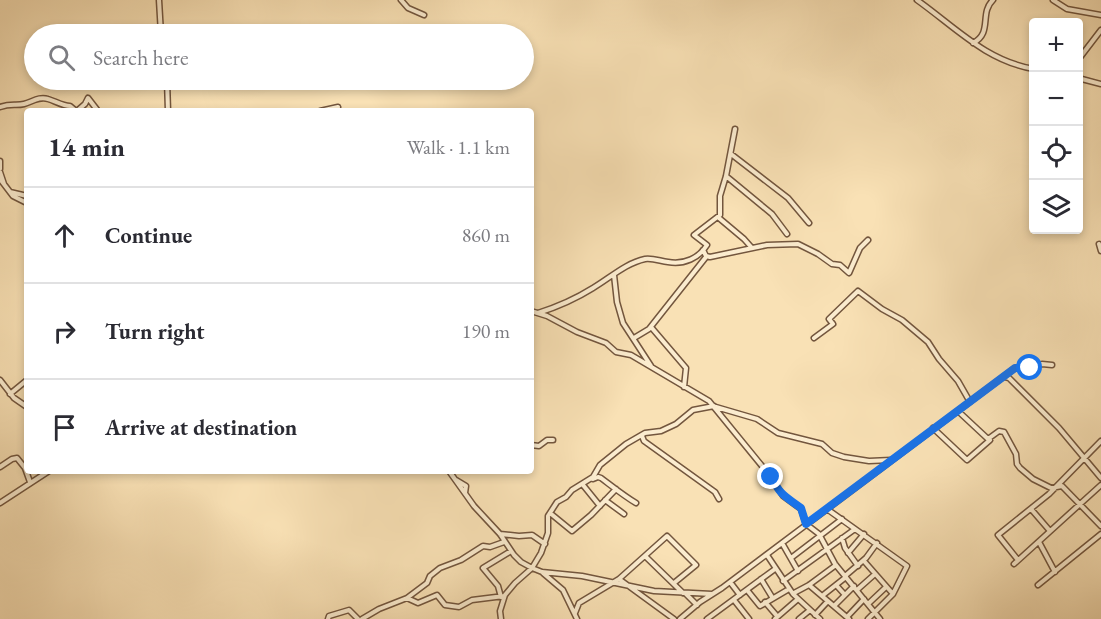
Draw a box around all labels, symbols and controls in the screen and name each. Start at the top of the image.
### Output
map controls [1029,18,1083,234]
button: + [1029,18,1083,72]
search box [24,24,534,90]
icon: search [45,41,78,74]
text: Search here [93,43,188,72]
button: − [1029,72,1083,126]
button: locate [1029,126,1083,180]
text: 14 min [48,130,125,164]
text: Walk · 1.1 km [407,134,510,160]
button: layers [1029,180,1083,234]
icon: ahead [48,219,81,252]
text: Continue [105,221,192,250]
text: 860 m [462,222,510,248]
icon: right [48,315,81,348]
text: Turn right [105,317,204,346]
text: 190 m [462,318,510,344]
route start [1016,354,1042,380]
icon: arrive [48,411,81,444]
text: Arrive at destination [105,413,297,442]
route end [757,463,783,489]

